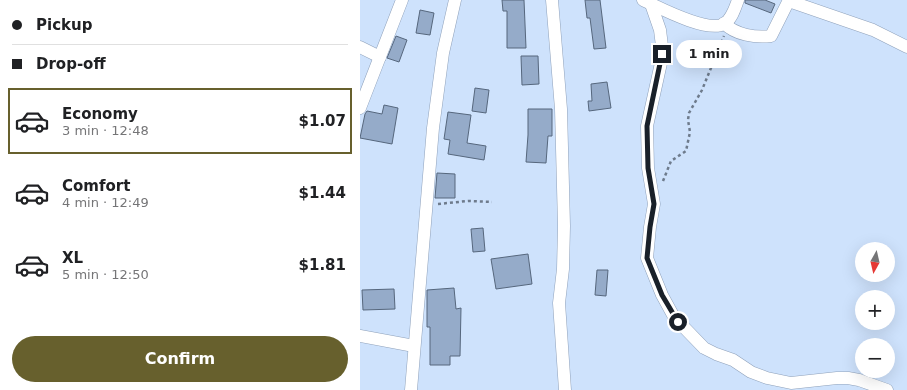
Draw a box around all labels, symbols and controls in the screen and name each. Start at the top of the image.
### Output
text: Pickup [36,16,92,34]
callout: 1 min [676,40,742,68]
route end [653,45,671,63]
text: 1 min [689,46,729,61]
text: Drop-off [36,55,106,73]
icon: car [14,103,50,139]
text: Economy [62,105,138,123]
text: $1.07 [299,112,346,130]
text: 3 min · 12:48 [62,123,149,138]
icon: car [14,175,50,211]
text: Comfort [62,177,130,195]
text: $1.44 [299,184,346,202]
text: 4 min · 12:49 [62,195,149,210]
north arrow [855,242,895,282]
map controls [855,242,895,378]
icon: car [14,247,50,283]
text: XL [62,249,83,267]
text: $1.81 [299,256,346,274]
text: 5 min · 12:50 [62,267,149,282]
button: + [855,290,895,330]
route start [669,313,687,331]
button: Confirm [12,336,348,382]
button: − [855,338,895,378]

